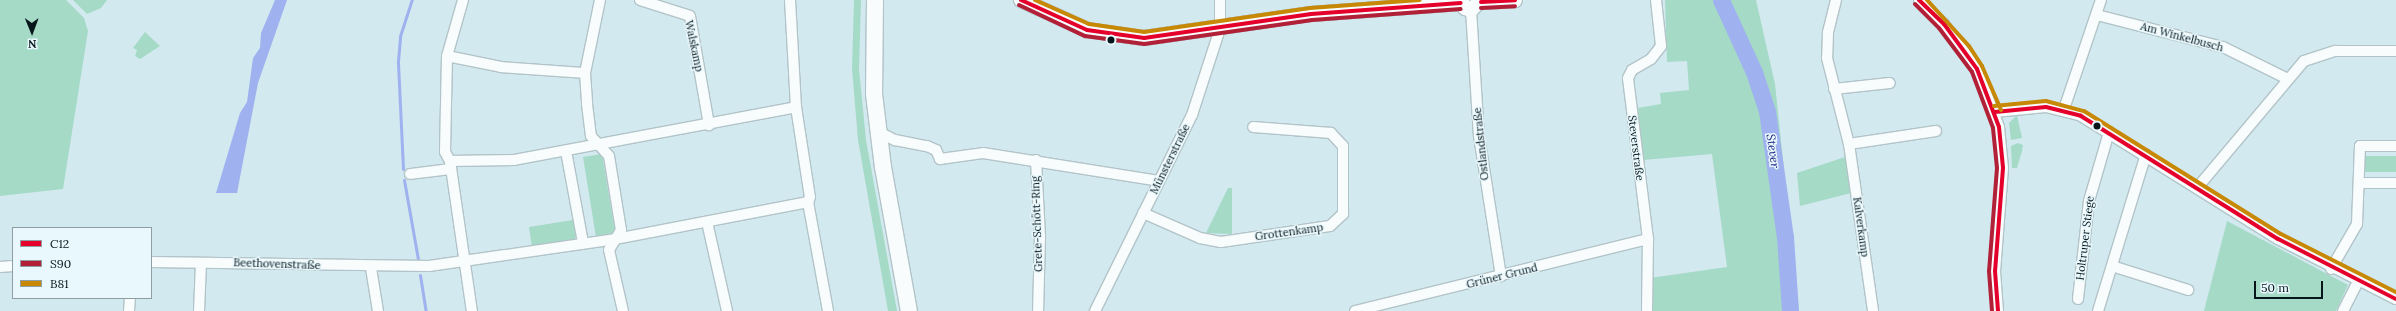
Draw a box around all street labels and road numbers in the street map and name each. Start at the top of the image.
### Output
street label: Walskamp [682,19,706,73]
street label: Am Winkelbusch [2139,20,2225,54]
street label: Ostlandstraße [1471,107,1491,181]
street label: Steverstraße [1625,115,1647,181]
street label: Münsterstraße [1147,122,1193,196]
street label: Grete-Schött-Ring [1029,176,1045,272]
street label: Holtruper Stiege [2073,195,2097,281]
street label: Kalverkamp [1850,196,1872,258]
street label: Grottenkamp [1254,221,1324,243]
street label: Beethovenstraße [233,256,321,272]
street label: Grüner Grund [1465,261,1539,291]

